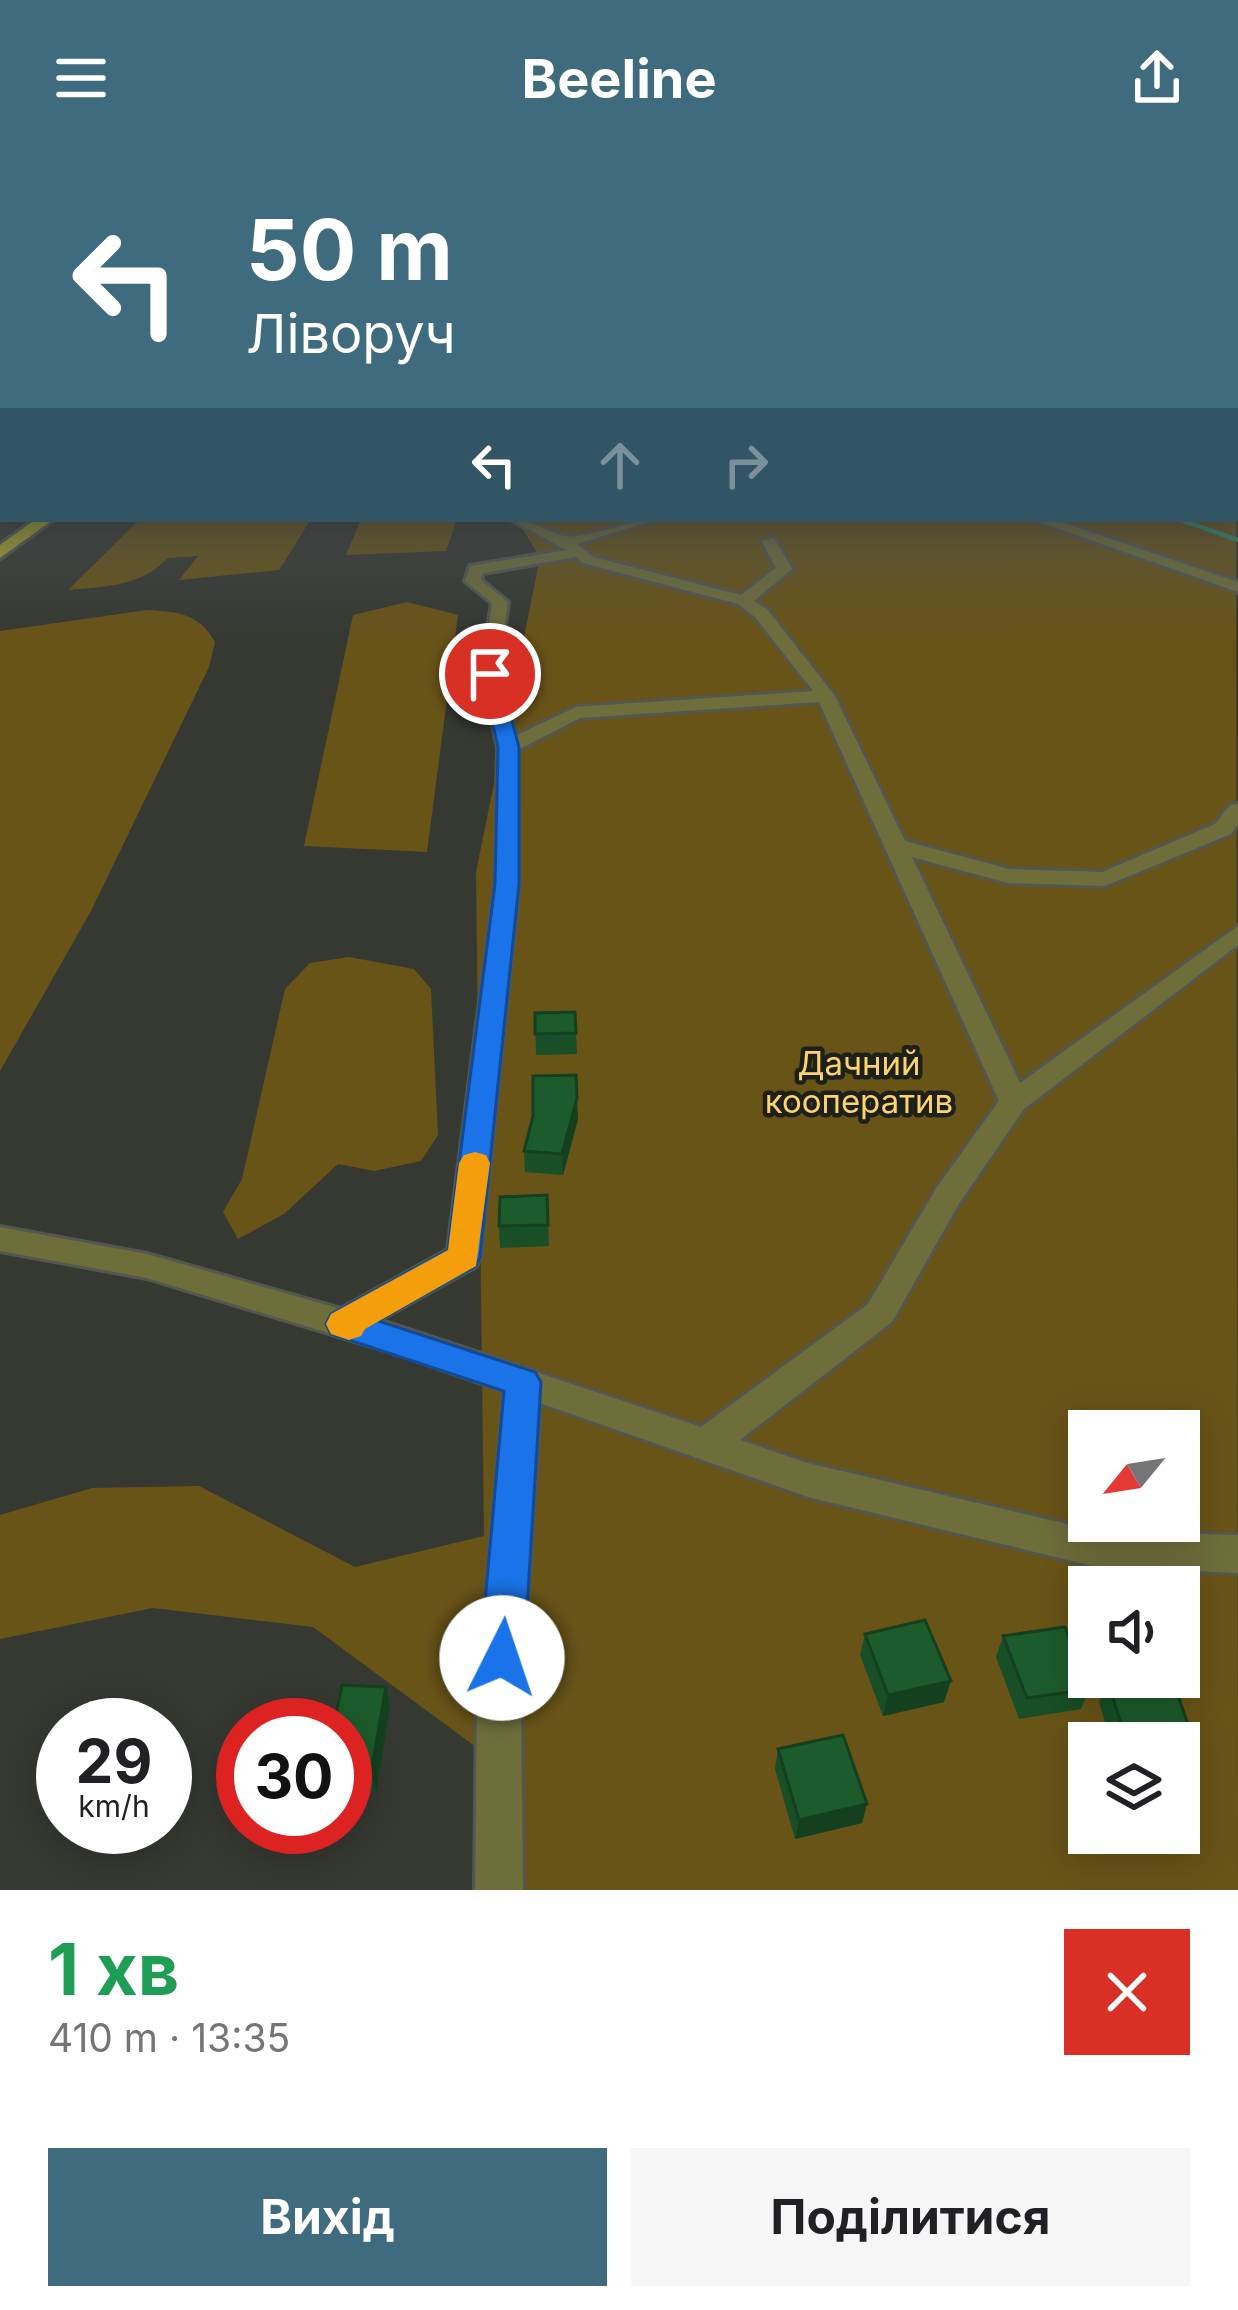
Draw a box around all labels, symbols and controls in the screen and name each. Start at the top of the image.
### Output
icon: menu [48,45,114,111]
icon: share [1124,45,1190,111]
text: Beeline [521,46,717,111]
text: 50 m [246,199,453,300]
icon: left [48,204,204,360]
text: Ліворуч [246,301,456,366]
icon: left [461,432,527,498]
icon: ahead [587,432,653,498]
icon: right [713,432,779,498]
pin [439,623,541,725]
icon: arrive [457,641,523,707]
park label: Дачний кооператив [765,1043,953,1121]
north arrow [1068,1410,1200,1542]
map controls [1068,1410,1200,1854]
button: sound [1068,1566,1200,1698]
position arrow [439,1595,565,1721]
speed limit sign: 30 [216,1698,372,1854]
button: layers [1068,1722,1200,1854]
text: 29 [76,1725,152,1797]
text: km/h [78,1788,150,1824]
text: 1 хв [48,1925,179,2012]
button: close [1064,1929,1190,2055]
text: 410 m · 13:35 [48,2014,290,2061]
button: Вихід [48,2148,607,2286]
button: Поділитися [631,2148,1190,2286]

